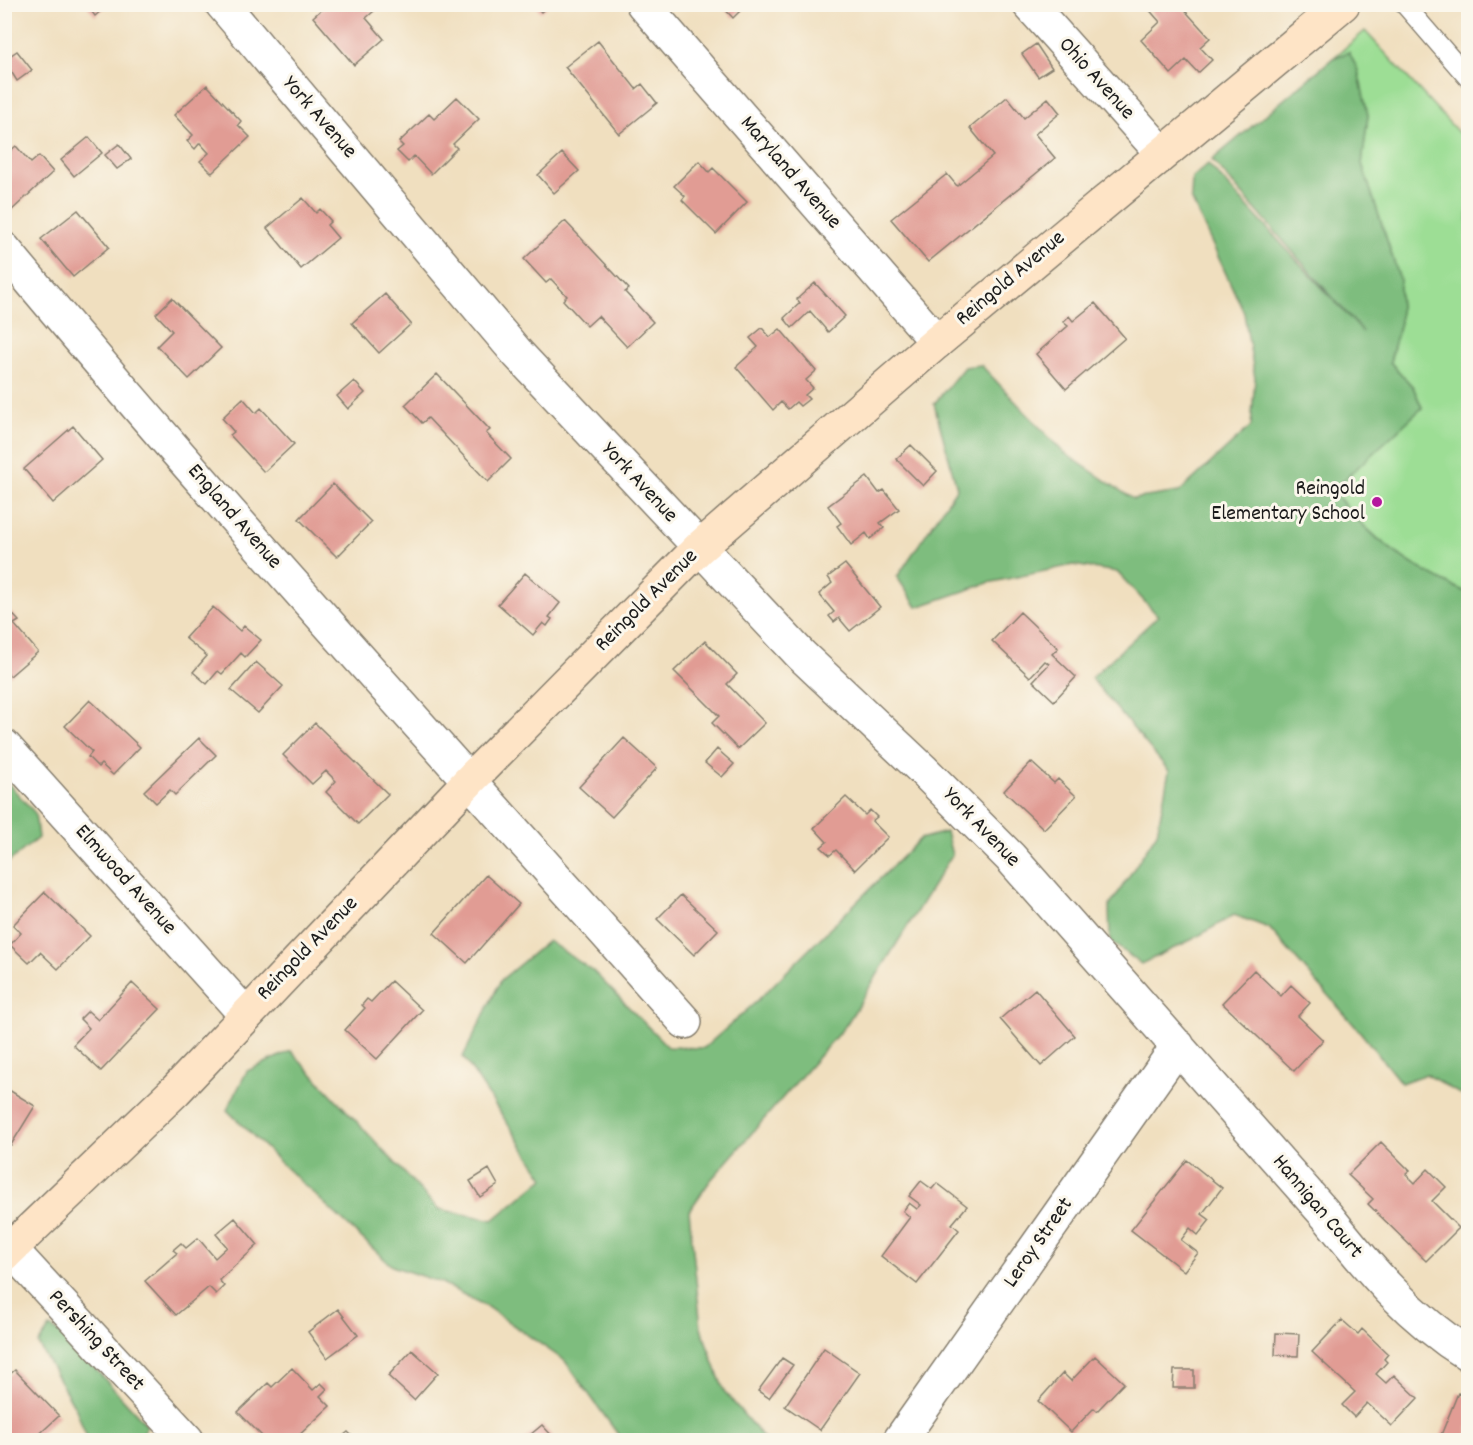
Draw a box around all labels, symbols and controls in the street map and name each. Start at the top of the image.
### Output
street label: Ohio Avenue [1050,31,1142,127]
street label: York Avenue [274,70,364,166]
street label: Maryland Avenue [732,109,848,237]
street label: Reingold Avenue [949,224,1073,334]
street label: York Avenue [593,436,685,530]
street label: England Avenue [179,457,289,577]
place label: Reingold Elementary School [1211,474,1365,530]
marker: Reingold Elementary School [1370,495,1384,509]
street label: Reingold Avenue [588,542,706,660]
street label: York Avenue [935,781,1027,875]
street label: Elmwood Avenue [67,818,183,942]
street label: Reingold Avenue [250,890,366,1008]
street label: Hannigan Court [1264,1148,1370,1266]
street label: Leroy Street [996,1191,1082,1295]
street label: Pershing Street [41,1283,151,1399]

